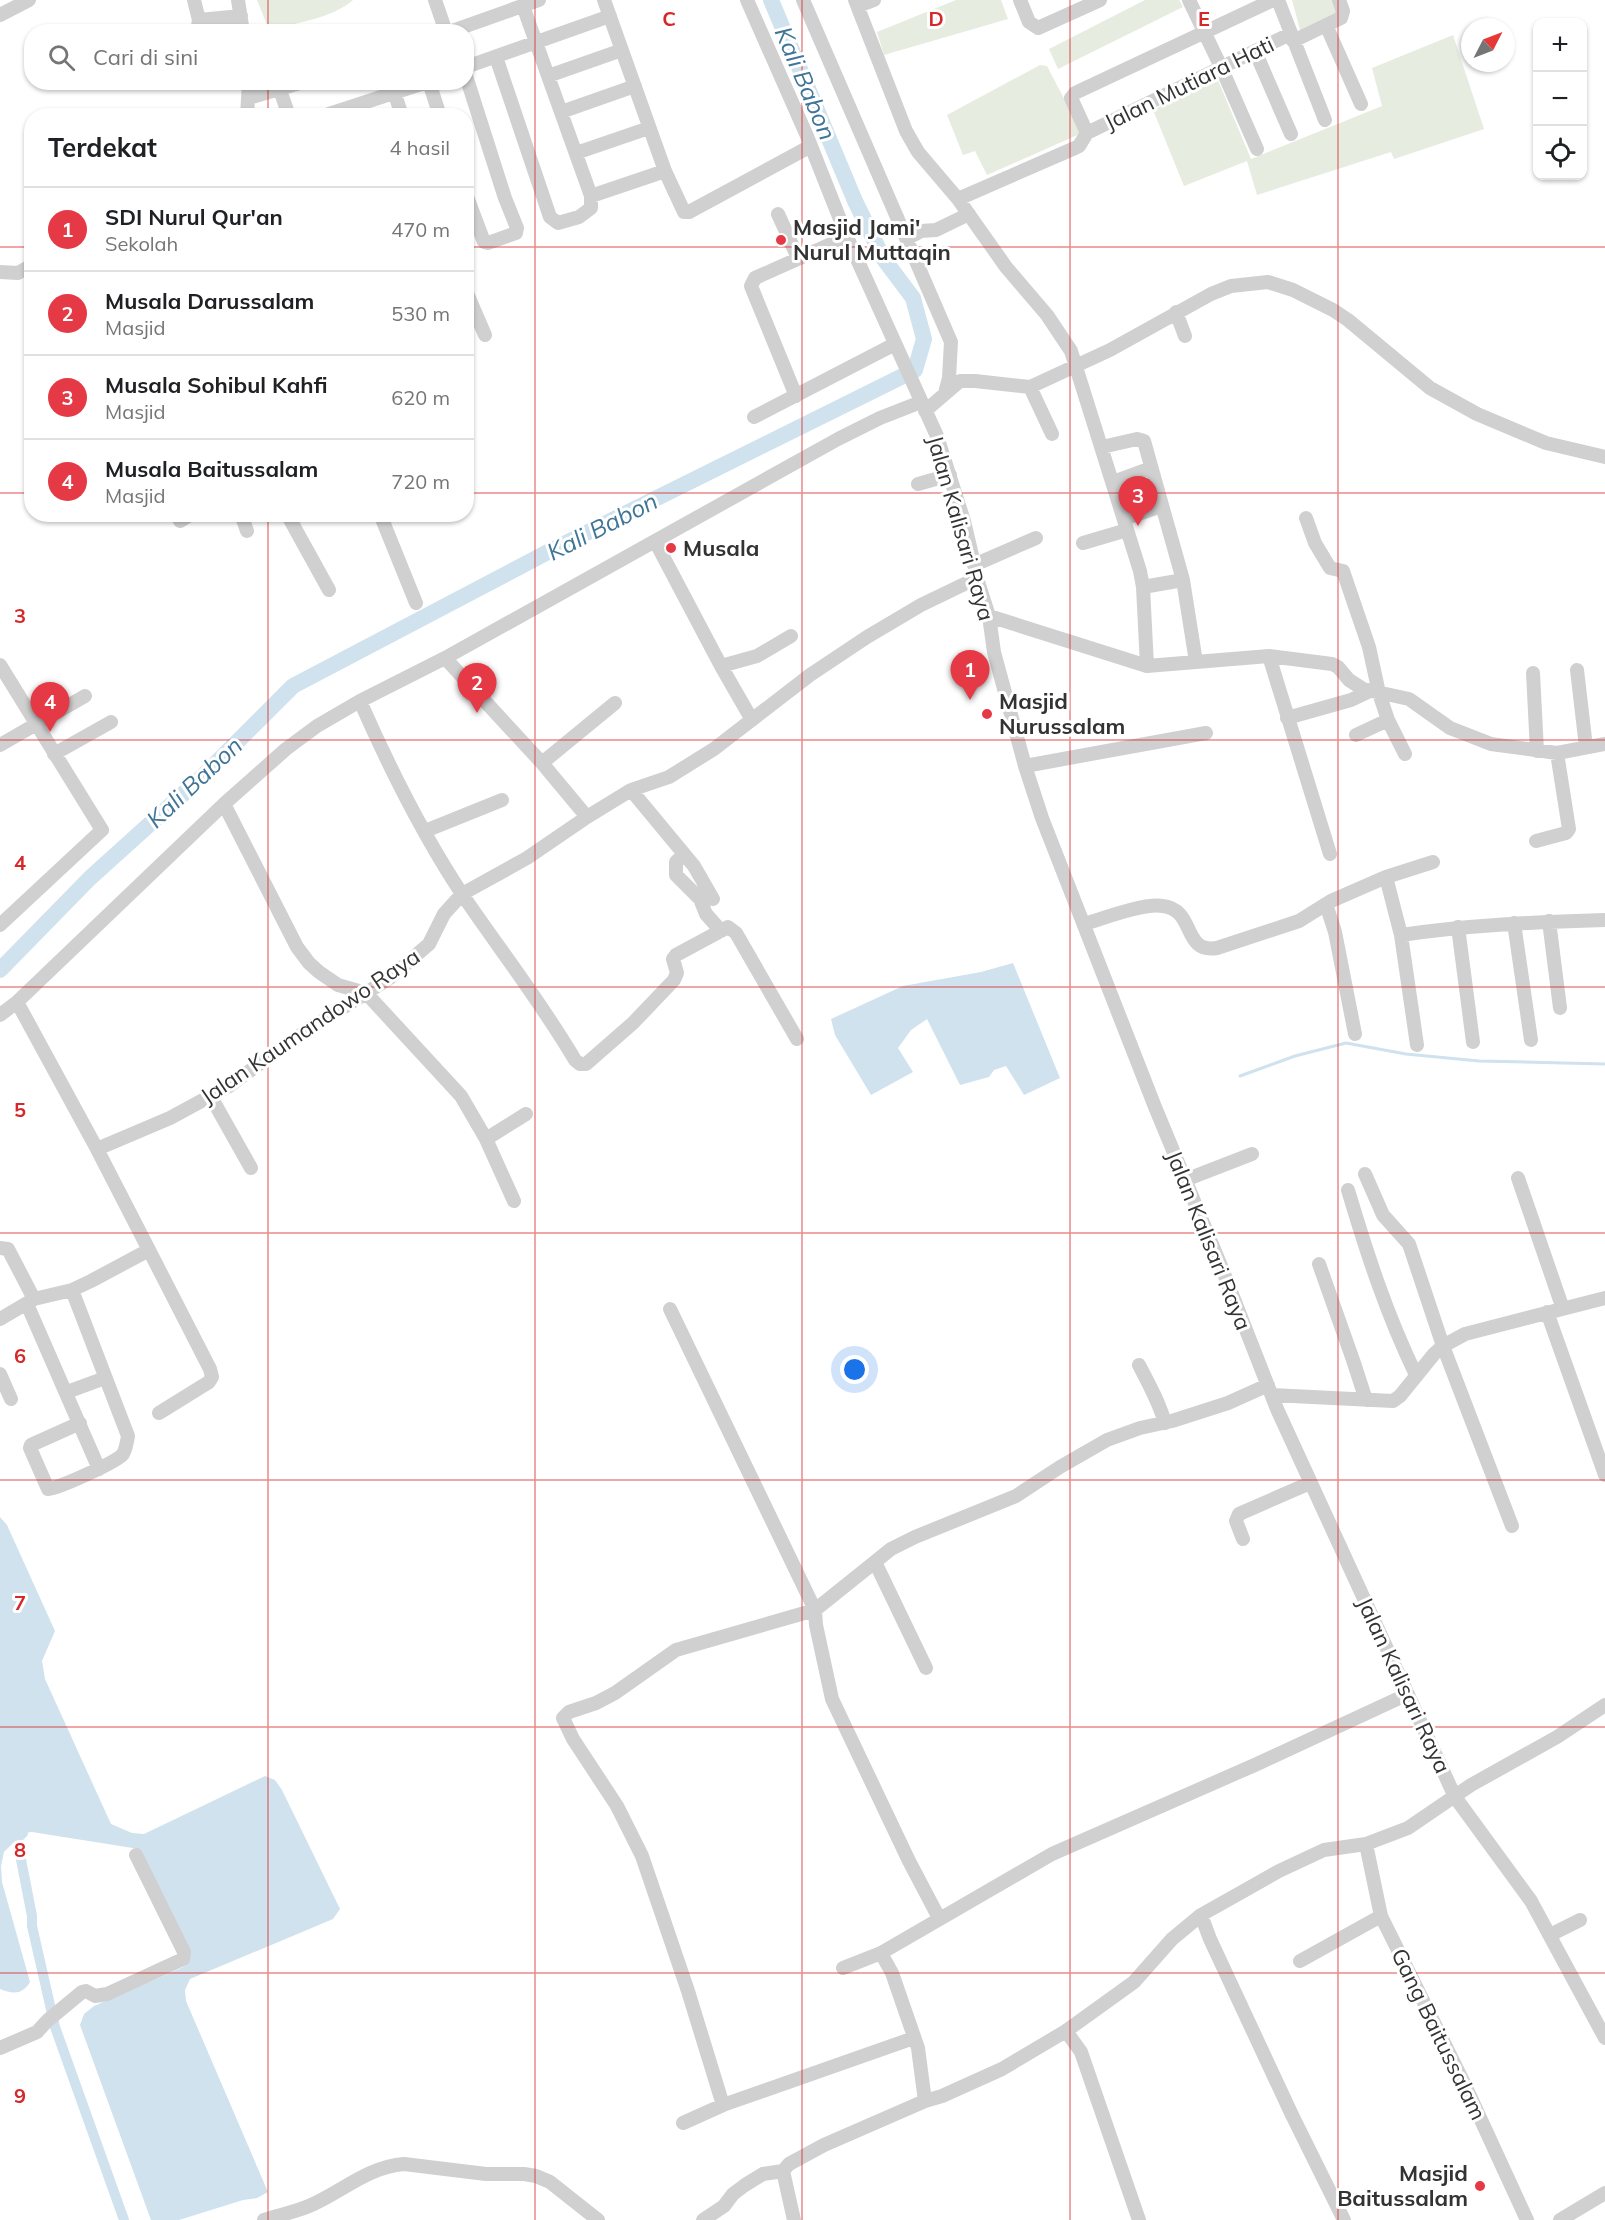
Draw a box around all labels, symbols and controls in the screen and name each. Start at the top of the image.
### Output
text: C [662,6,676,31]
text: D [928,6,944,31]
text: E [1198,6,1210,31]
north arrow [1461,18,1515,72]
map controls [1533,18,1587,180]
button: + [1533,18,1587,72]
water label: Kali Babon [769,22,843,144]
search box [24,24,474,90]
street label: Jalan Mutiara Hati [1100,30,1278,136]
icon: search [45,41,78,74]
text: Cari di sini [93,43,198,71]
button: − [1533,72,1587,126]
button: locate [1533,126,1587,180]
text: Terdekat [48,131,157,164]
text: 4 hasil [390,135,450,160]
text: SDI Nurul Qur'an [105,203,283,231]
place label: Masjid Jami' Nurul Muttaqin [793,213,951,266]
text: 1 [62,217,74,242]
text: 470 m [391,217,450,242]
text: Sekolah [105,231,178,256]
marker: Masjid Jami' Nurul Muttaqin [774,233,788,247]
text: Musala Darussalam [105,287,314,315]
text: 2 [62,301,74,326]
text: 530 m [391,301,450,326]
text: Masjid [105,315,166,340]
text: Musala Sohibul Kahfi [105,371,327,399]
text: 3 [62,385,74,410]
text: 620 m [391,385,450,410]
text: Masjid [105,399,166,424]
street label: Jalan Kalisari Raya [921,432,1001,624]
text: Musala Baitussalam [105,455,318,483]
text: 4 [62,469,74,494]
text: 720 m [391,469,450,494]
pin: 3 [1118,476,1158,526]
text: Masjid [105,483,166,508]
water label: Kali Babon [542,485,662,567]
place label: Musala [683,534,759,562]
marker: Musala [664,541,678,555]
text: 3 [14,603,26,628]
pin: 1 [950,650,990,700]
pin: 2 [458,664,496,713]
pin: 4 [31,682,70,732]
place label: Masjid Nurussalam [999,687,1125,740]
marker: Masjid Nurussalam [980,707,994,721]
water label: Kali Babon [140,730,248,834]
text: 4 [14,850,26,875]
street label: Jalan Kaumandowo Raya [195,942,425,1110]
text: 5 [14,1097,26,1122]
street label: Jalan Kalisari Raya [1160,1146,1258,1334]
text: 6 [14,1343,26,1368]
your location [840,1355,869,1384]
text: 7 [14,1590,26,1615]
street label: Jalan Kalisari Raya [1351,1592,1457,1778]
text: 8 [14,1837,26,1862]
street label: Gang Baitussalam [1385,1943,1493,2125]
text: 9 [14,2083,26,2108]
place label: Masjid Baitussalam [1337,2159,1468,2212]
marker: Masjid Baitussalam [1473,2179,1487,2193]

